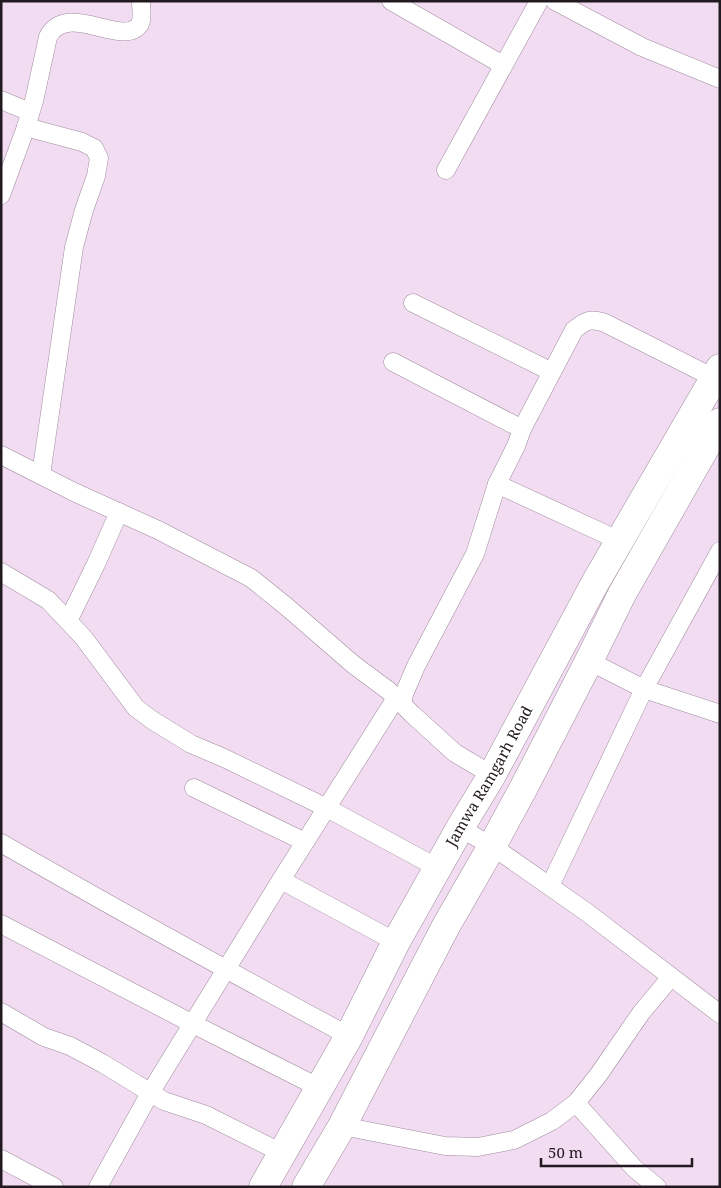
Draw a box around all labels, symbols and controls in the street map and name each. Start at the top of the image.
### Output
street label: Jamwa Ramgarh Road [440,702,536,851]
scale bar [541,1136,692,1168]
text: 50 m [548,1142,583,1162]

